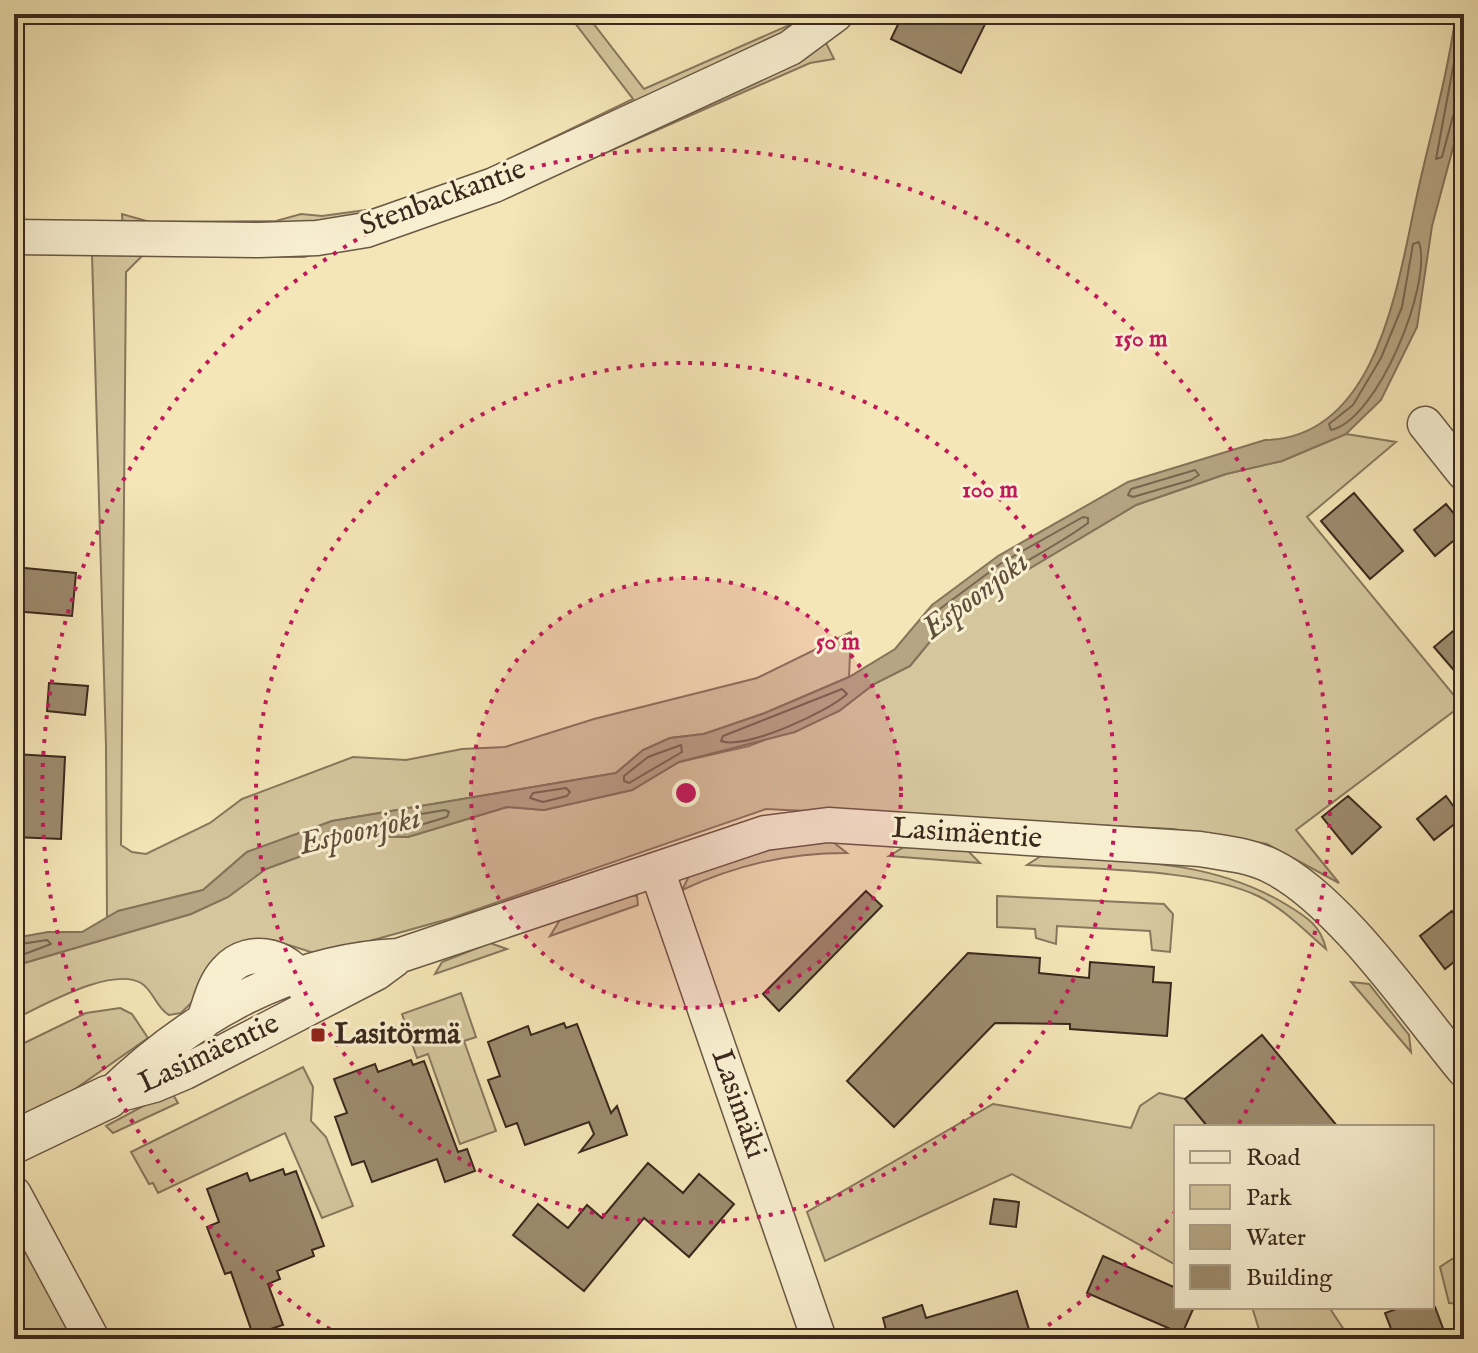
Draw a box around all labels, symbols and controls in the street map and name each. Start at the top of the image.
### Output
street label: Stenbackantie [355,150,531,246]
text: 150 m [1114,324,1168,355]
text: 100 m [962,475,1019,506]
water label: Espoonjoki [914,541,1039,650]
text: 50 m [816,627,861,658]
centre of rings [672,779,700,807]
water label: Espoonjoki [294,798,427,866]
street label: Lasimäentie [891,810,1043,858]
street label: Lasimäentie [133,1005,285,1103]
place label: Lasitörmä [334,1016,461,1054]
marker: Lasitörmä [309,1026,327,1044]
street label: Lasimäki [702,1044,774,1164]
legend [1174,1125,1434,1309]
text: Road [1246,1143,1300,1174]
text: Park [1246,1183,1292,1214]
text: Water [1246,1223,1306,1254]
text: Building [1246,1263,1333,1294]

